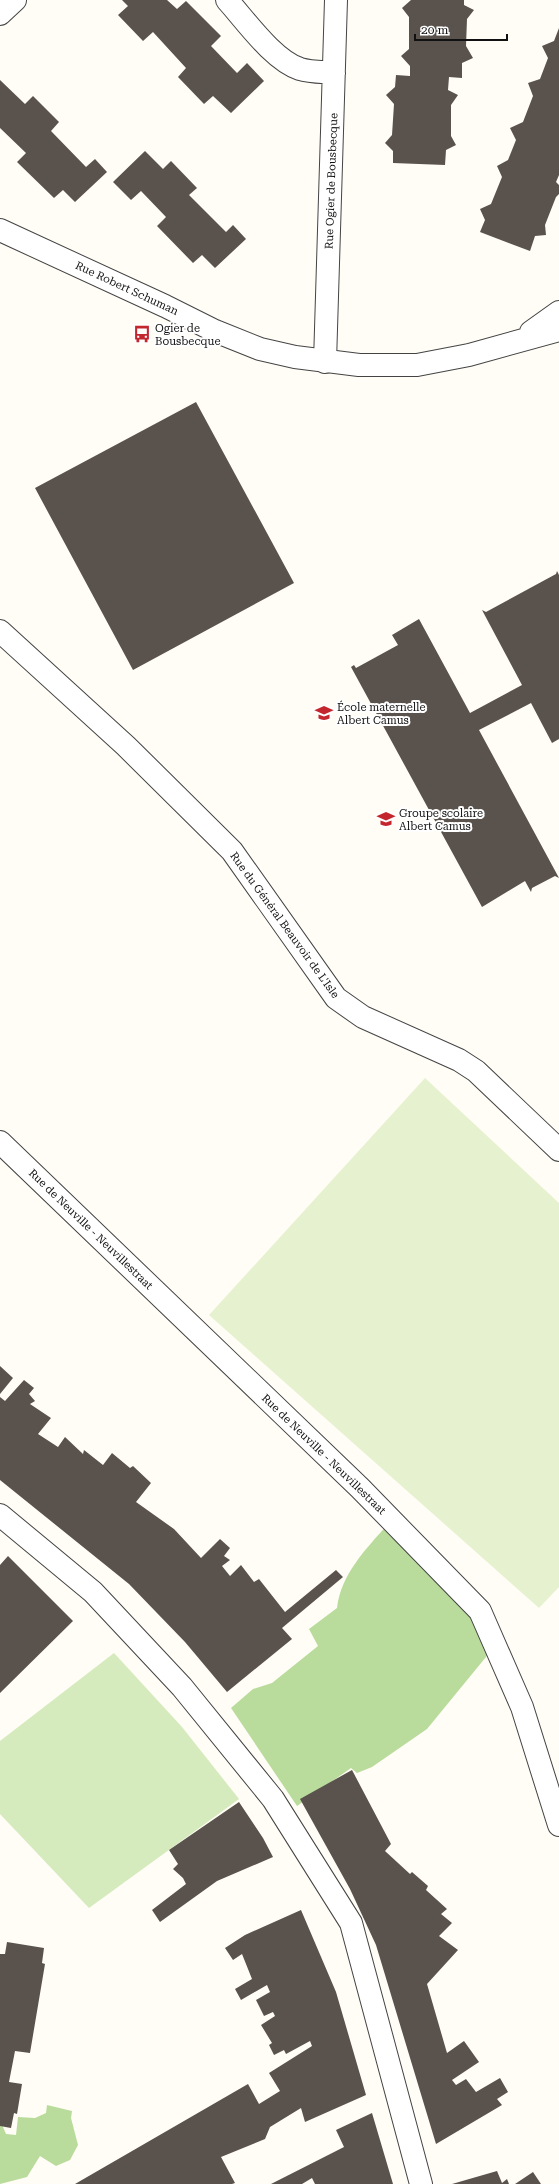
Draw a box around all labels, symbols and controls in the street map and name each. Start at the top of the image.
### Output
scale bar [415,16,507,42]
text: 20 m [421,23,448,37]
street label: Rue Ogier de Bousbecque [323,113,340,249]
street label: Rue Robert Schuman [73,259,180,318]
place label: Ogier de Bousbecque [155,322,221,348]
bus stop icon: Ogier de Bousbecque [132,324,152,344]
place label: École maternelle Albert Camus [337,700,426,727]
school or university icon: École maternelle Albert Camus [314,703,334,723]
place label: Groupe scolaire Albert Camus [399,807,483,833]
school or university icon: Groupe scolaire Albert Camus [376,809,396,829]
street label: Rue du Général Beauvoir de L'Isle [227,850,342,1001]
street label: Rue de Neuville - Neuvillestraat [26,1166,155,1292]
street label: Rue de Neuville - Neuvillestraat [259,1391,388,1517]

